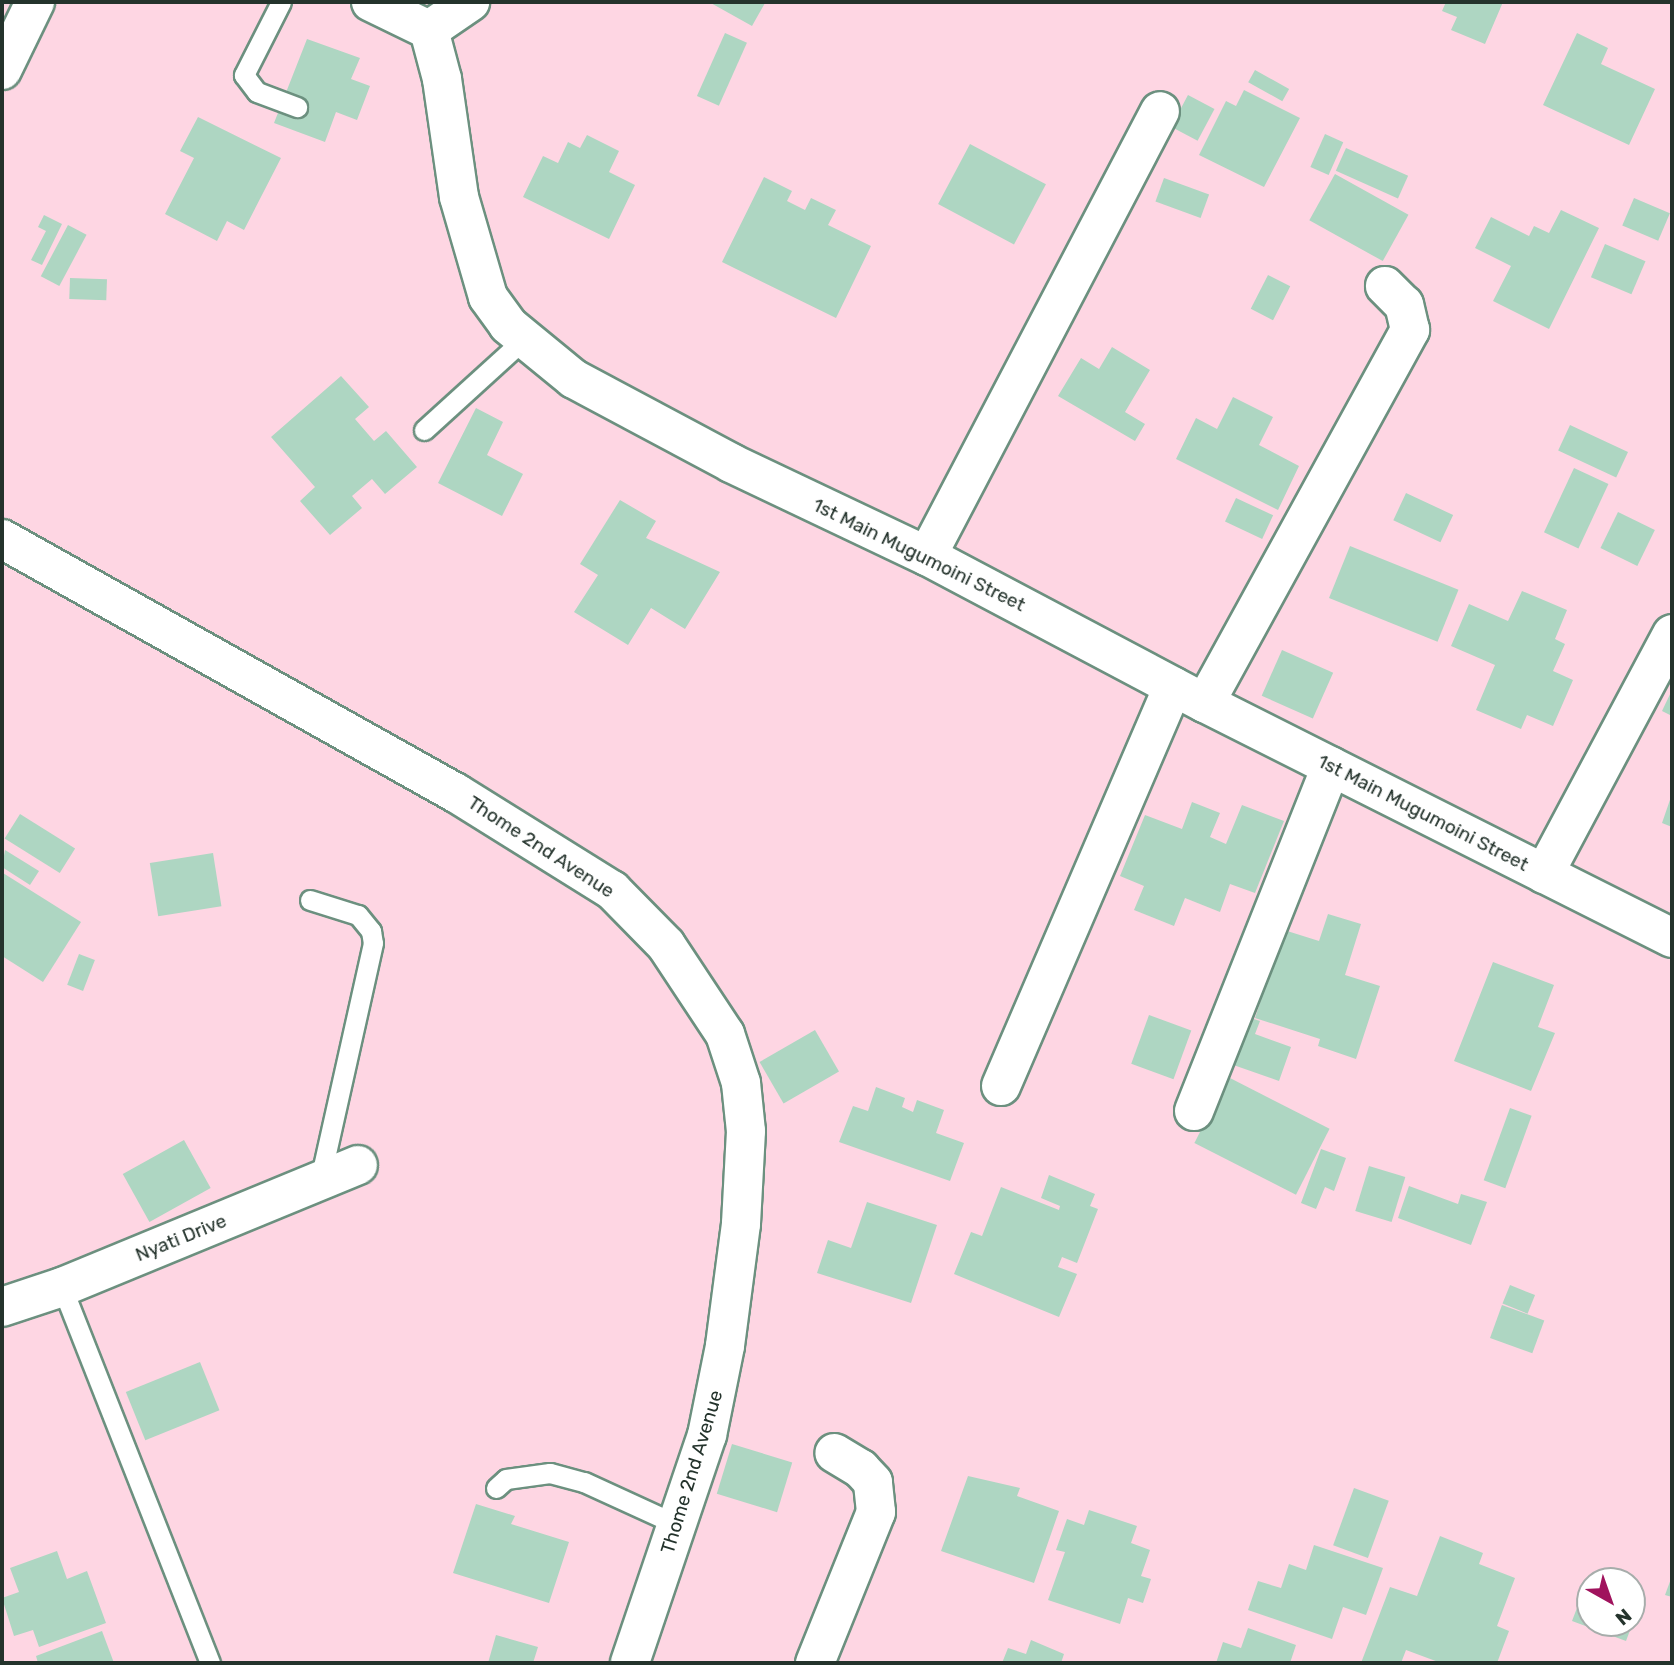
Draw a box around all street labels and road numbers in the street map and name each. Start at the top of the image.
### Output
street label: 1st Main Mugumoini Street [809,494,1029,616]
street label: 1st Main Mugumoini Street [1314,750,1532,876]
street label: Thome 2nd Avenue [463,791,619,903]
street label: Nyati Drive [132,1209,230,1267]
street label: Thome 2nd Avenue [656,1387,728,1557]

